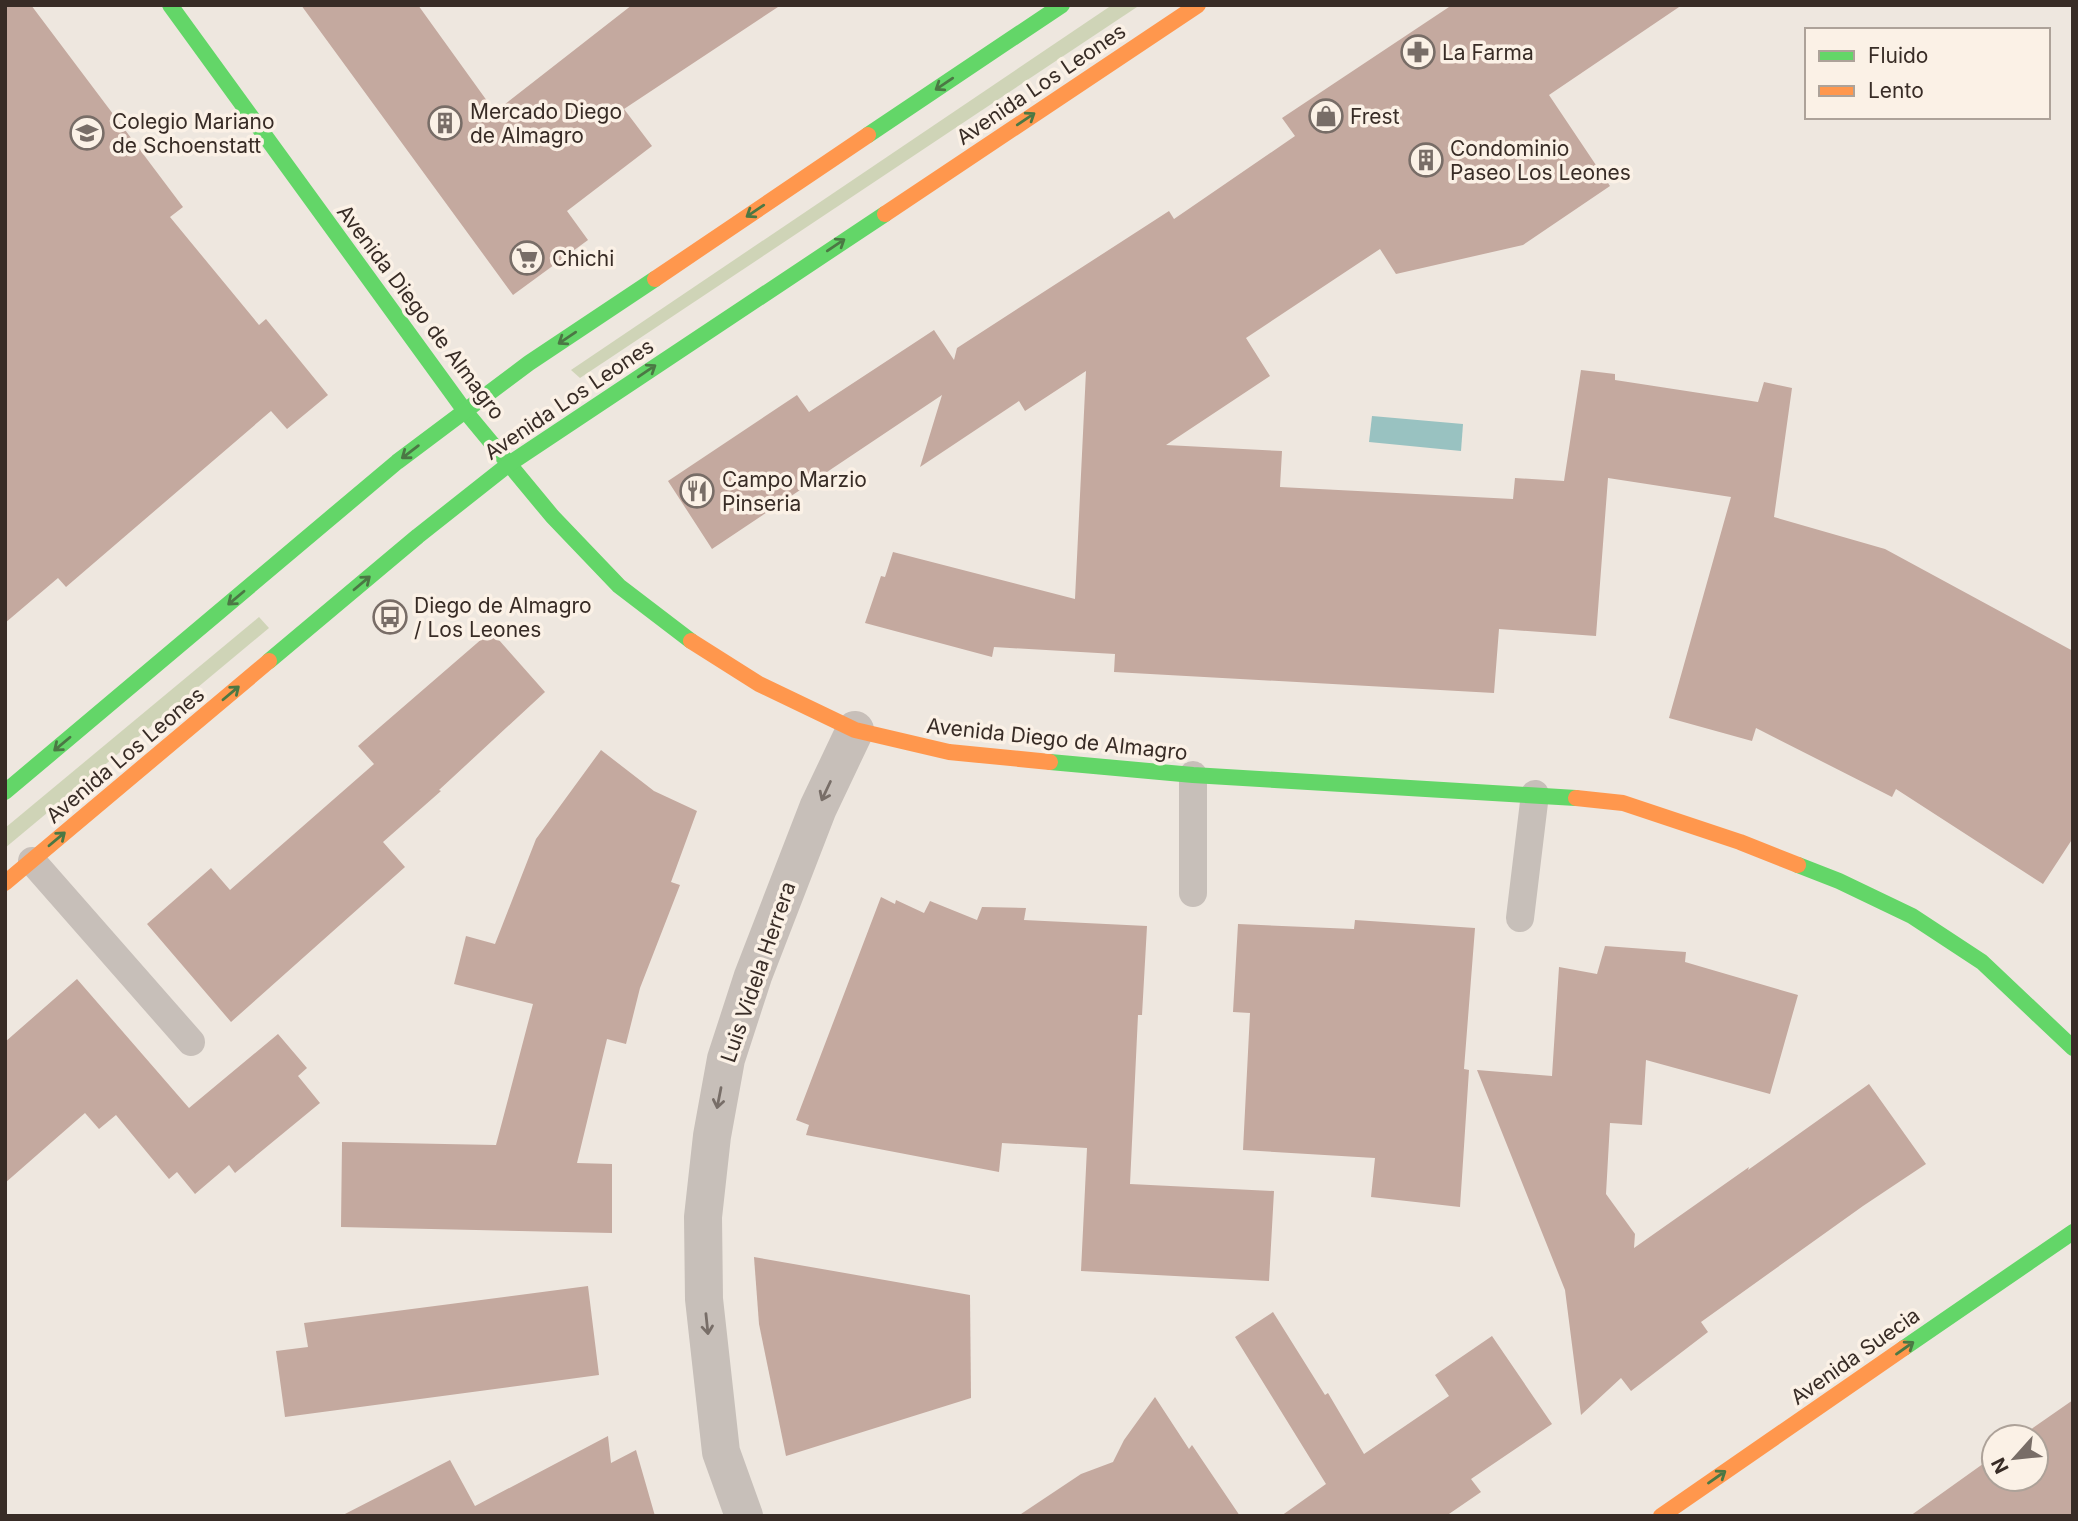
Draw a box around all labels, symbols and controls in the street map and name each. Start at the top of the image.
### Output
street label: Avenida Los Leones [952,18,1130,150]
legend [1805,28,2050,119]
pharmacy icon: La Farma [1399,33,1437,71]
place label: La Farma [1442,40,1534,65]
text: Fluido [1868,43,1928,68]
one-way arrow [935,77,954,92]
text: Lento [1868,78,1924,103]
shop icon: Frest [1307,97,1345,135]
place label: Mercado Diego de Almagro [470,99,622,148]
building icon: Mercado Diego de Almagro [426,104,464,142]
place label: Frest [1350,104,1400,129]
place label: Colegio Mariano de Schoenstatt [112,109,275,158]
one-way arrow [1016,112,1035,127]
school or university icon: Colegio Mariano de Schoenstatt [68,114,106,152]
place label: Condominio Paseo Los Leones [1450,136,1631,185]
building icon: Condominio Paseo Los Leones [1407,141,1445,179]
street label: Avenida Diego de Almagro [332,200,510,424]
one-way arrow [746,204,765,218]
one-way arrow [826,238,845,252]
supermarket icon: Chichi [508,239,546,277]
place label: Chichi [552,246,614,271]
one-way arrow [557,331,577,345]
street label: Avenida Los Leones [480,333,658,465]
one-way arrow [636,364,656,378]
one-way arrow [401,444,420,459]
place label: Campo Marzio Pinseria [722,467,867,516]
restaurant icon: Campo Marzio Pinseria [678,472,716,510]
one-way arrow [352,575,370,591]
one-way arrow [227,590,245,606]
place label: Diego de Almagro / Los Leones [414,593,592,642]
bus stop icon: Diego de Almagro / Los Leones [371,598,409,636]
street label: Avenida Los Leones [41,682,209,828]
one-way arrow [222,685,240,701]
street label: Avenida Diego de Almagro [925,713,1189,765]
one-way arrow [53,737,71,752]
one-way arrow [819,780,832,801]
one-way arrow [48,832,66,847]
street label: Luis Videla Herrera [715,878,801,1066]
one-way arrow [712,1086,725,1109]
street label: Avenida Suecia [1786,1302,1924,1410]
one-way arrow [701,1312,714,1335]
one-way arrow [1895,1341,1914,1355]
north arrow [1980,1423,2050,1493]
text: N [1987,1454,2014,1477]
one-way arrow [1707,1470,1726,1484]

